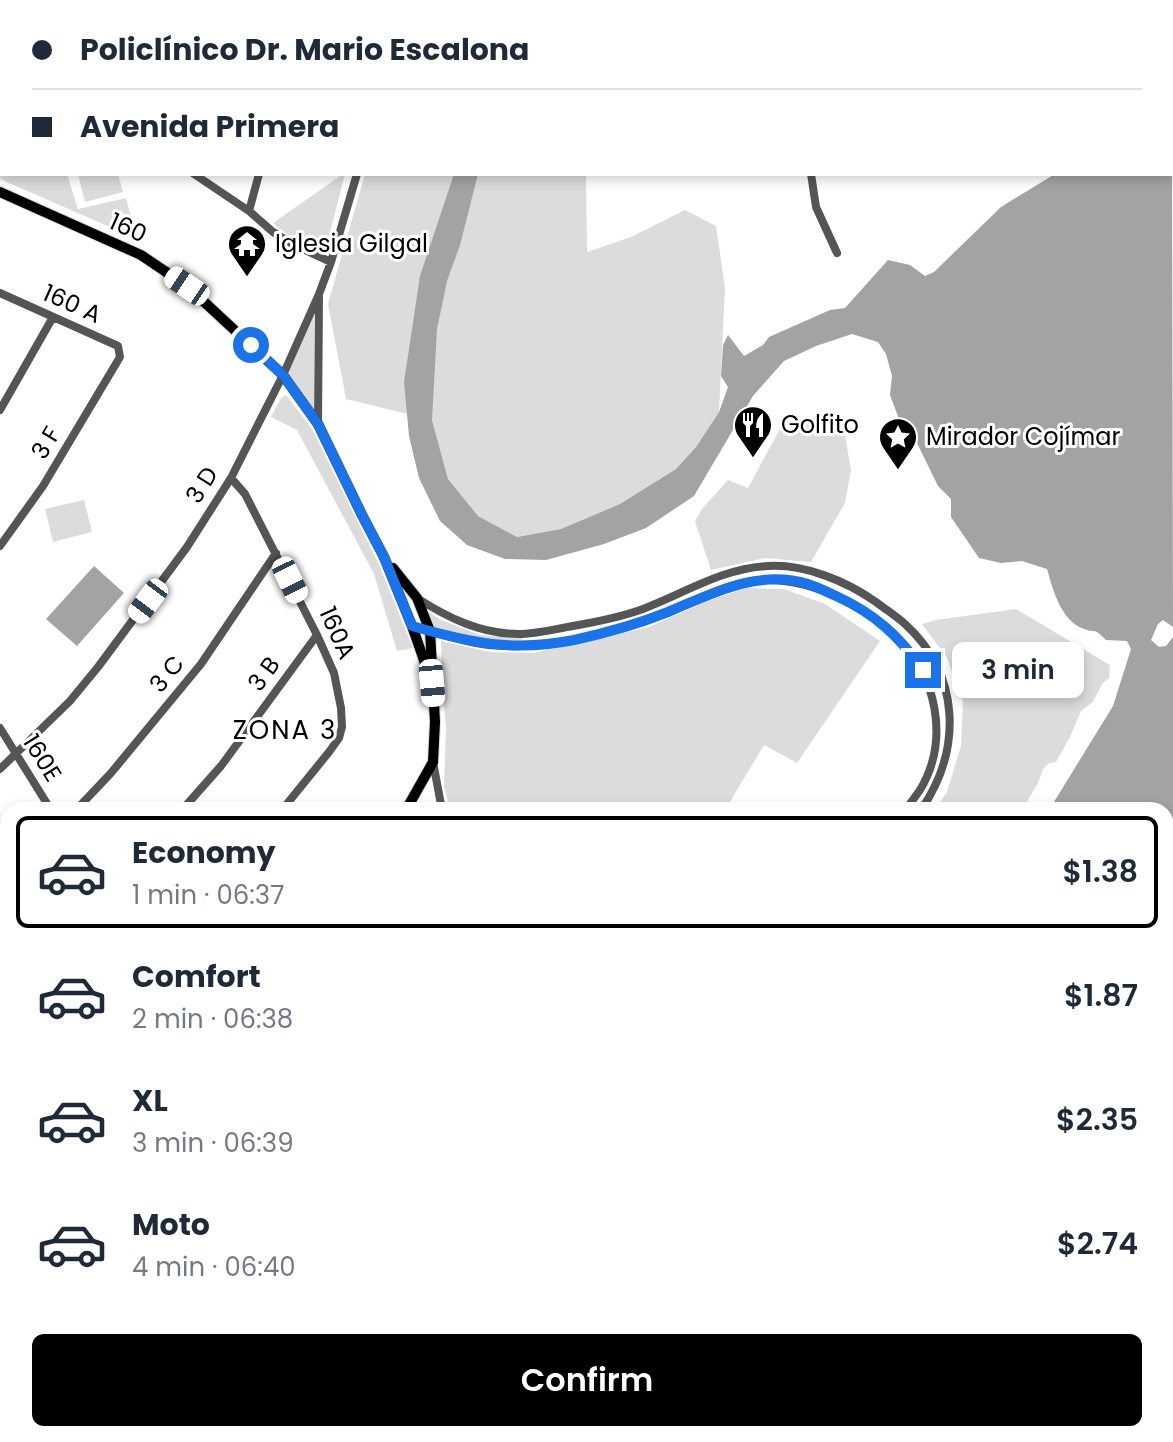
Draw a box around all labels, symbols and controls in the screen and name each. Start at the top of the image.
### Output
text: Policlínico Dr. Mario Escalona [80,28,529,71]
text: Avenida Primera [80,105,339,148]
street label: 160 [104,205,152,250]
temple icon: Iglesia Gilgal [226,223,268,278]
place label: Iglesia Gilgal [275,227,428,260]
car [160,263,214,309]
street label: 160 A [38,276,107,331]
route start [233,327,269,363]
restaurant icon: Golfito [732,404,774,459]
place label: Golfito [781,408,859,441]
place icon: Mirador Cojímar [877,416,919,471]
street label: 3 F [23,420,68,465]
place label: Mirador Cojímar [926,420,1120,453]
street label: 3 D [178,460,226,509]
car [269,553,311,607]
car [124,575,172,627]
street label: 160A [311,601,364,664]
callout: 3 min [951,642,1083,698]
street label: 3 C [141,648,192,699]
street label: 3 B [240,650,287,698]
route end [905,652,941,688]
text: 3 min [981,652,1055,688]
car [418,658,446,708]
district label: ZONA 3 [233,712,337,748]
street label: 160E [15,728,70,788]
text: Economy [132,831,276,874]
icon: car [36,836,108,908]
text: $1.38 [1062,850,1138,893]
text: 1 min · 06:37 [132,877,284,913]
text: Comfort [132,955,261,998]
icon: car [36,960,108,1032]
text: $1.87 [1064,974,1138,1017]
text: 2 min · 06:38 [132,1001,293,1037]
text: XL [132,1079,168,1122]
icon: car [36,1084,108,1156]
text: $2.35 [1056,1098,1138,1141]
text: 3 min · 06:39 [132,1125,294,1161]
text: Moto [132,1203,210,1246]
icon: car [36,1208,108,1280]
text: $2.74 [1057,1222,1138,1265]
text: 4 min · 06:40 [132,1249,296,1285]
button: Confirm [32,1334,1142,1426]

